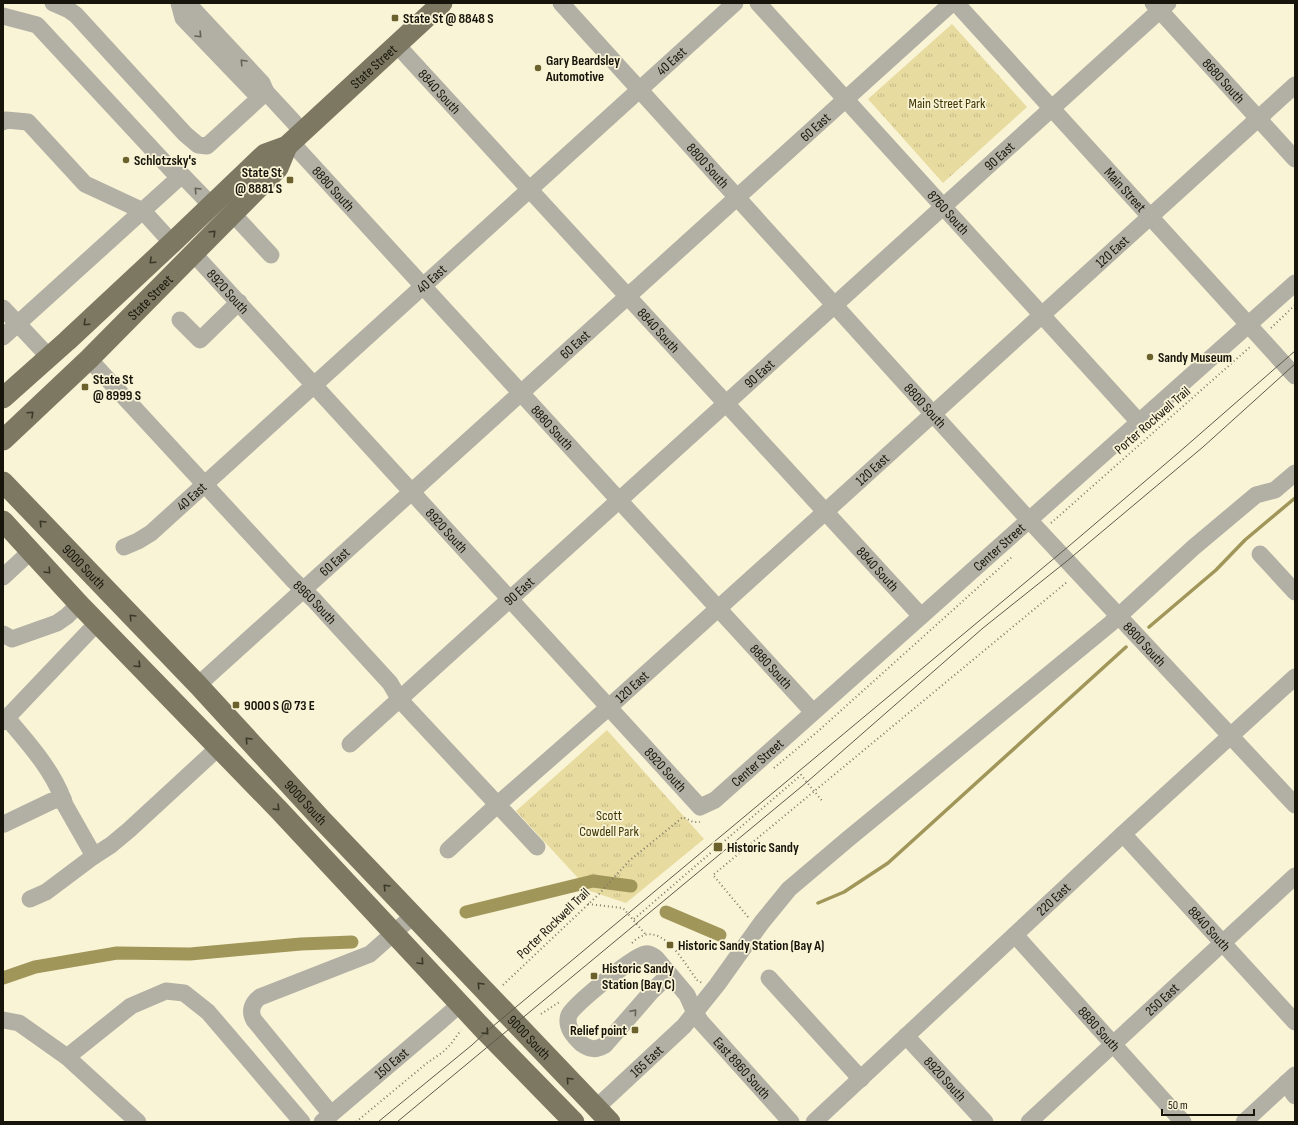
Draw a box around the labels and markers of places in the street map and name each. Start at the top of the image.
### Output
place label: State St @ 8848 S [403,10,493,27]
marker: State St @ 8848 S [390,13,400,23]
place label: Gary Beardsley Automotive [545,52,620,85]
marker: Gary Beardsley Automotive [533,63,543,73]
place label: Schlotzsky's [134,152,196,169]
marker: Schlotzsky's [121,155,131,165]
place label: State St @ 8881 S [235,164,282,197]
marker: State St @ 8881 S [285,175,295,185]
place label: Sandy Museum [1158,349,1232,366]
marker: Sandy Museum [1145,352,1155,362]
place label: State St @ 8999 S [93,371,141,404]
marker: State St @ 8999 S [80,382,90,392]
place label: 9000 S @ 73 E [244,697,315,714]
marker: 9000 S @ 73 E [231,700,241,710]
place label: Historic Sandy [727,839,799,856]
marker: Historic Sandy [712,841,724,853]
place label: Historic Sandy Station (Bay A) [678,937,824,954]
marker: Historic Sandy Station (Bay A) [665,940,675,950]
place label: Historic Sandy Station (Bay C) [602,960,675,993]
marker: Historic Sandy Station (Bay C) [589,971,599,981]
place label: Relief point [570,1022,627,1039]
marker: Relief point [630,1025,640,1035]

